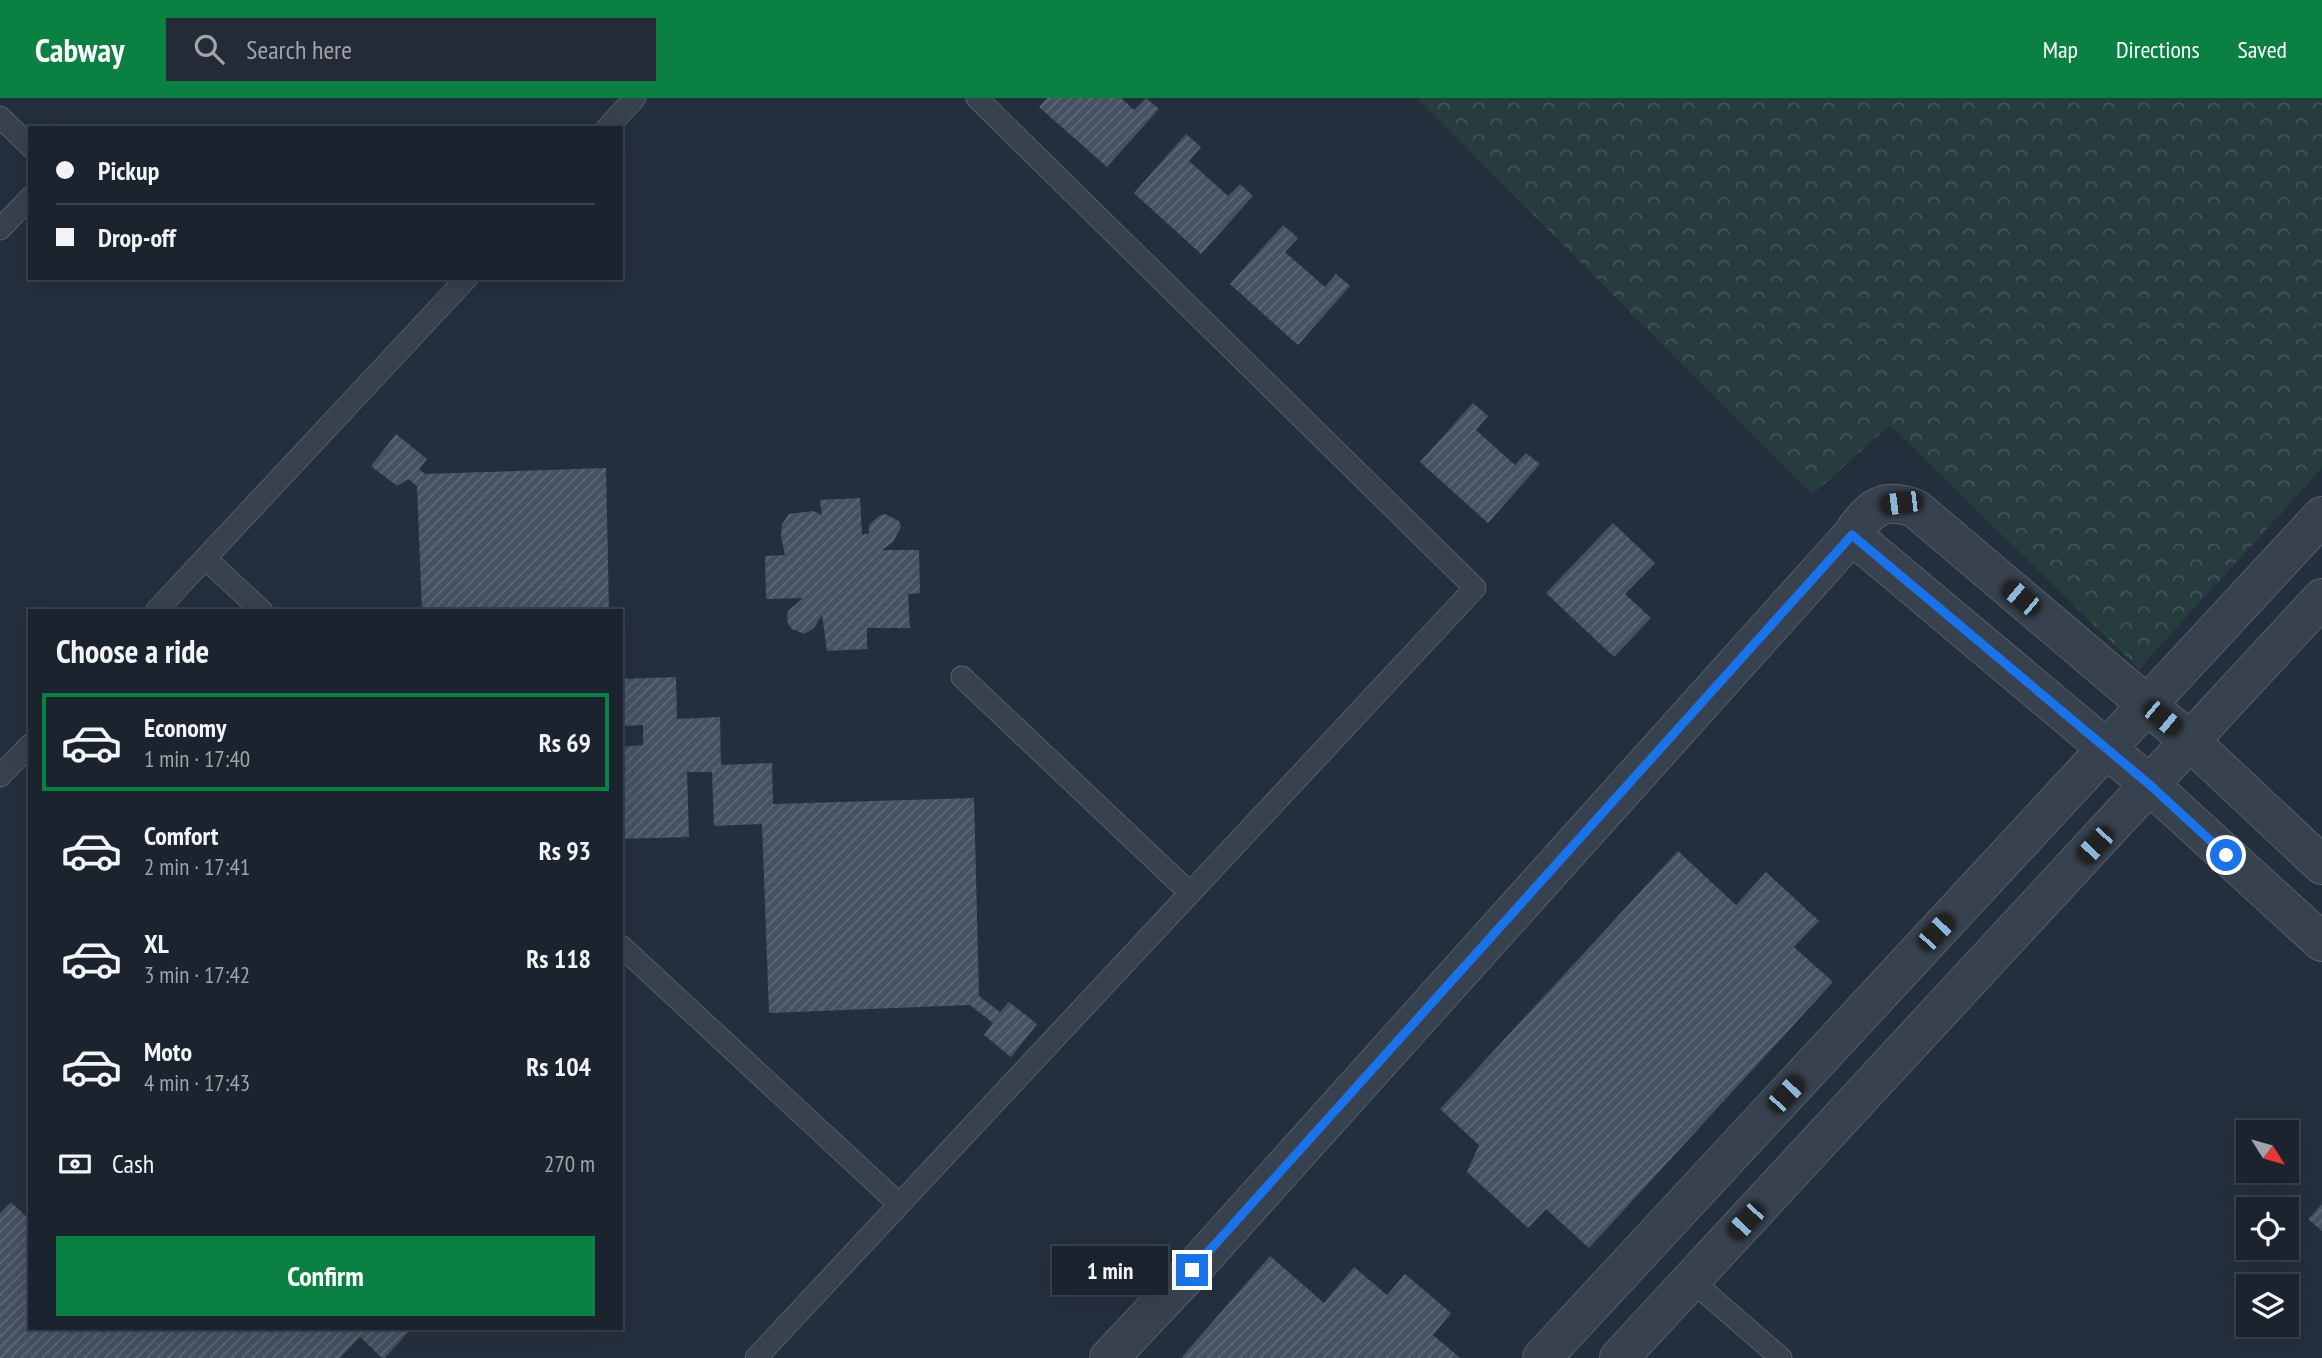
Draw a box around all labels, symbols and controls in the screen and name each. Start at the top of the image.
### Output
search box [166,18,656,81]
text: Cabway [35,28,124,71]
icon: search [190,30,228,68]
text: Search here [246,33,352,66]
text: Map [2043,34,2078,65]
text: Directions [2116,34,2200,65]
text: Saved [2238,34,2287,65]
text: Pickup [98,154,159,187]
text: Drop-off [98,221,176,254]
car [1879,490,1924,516]
car [1999,576,2044,620]
text: Choose a ride [56,630,209,672]
car [2140,696,2185,740]
icon: car [60,711,123,774]
text: Economy [144,711,226,744]
text: Rs 69 [539,726,591,759]
text: 1 min · 17:40 [144,744,250,773]
icon: car [60,819,123,882]
text: Comfort [144,819,218,852]
car [2073,822,2118,868]
text: Rs 93 [539,834,591,867]
route start [2210,839,2242,871]
text: 2 min · 17:41 [144,852,250,881]
car [1914,909,1959,955]
icon: car [60,927,123,990]
text: XL [144,927,169,960]
text: Rs 118 [526,942,591,975]
text: 3 min · 17:42 [144,960,250,989]
icon: car [60,1035,123,1098]
text: Moto [144,1035,192,1068]
text: Rs 104 [526,1050,591,1083]
text: 4 min · 17:43 [144,1068,250,1097]
car [1764,1071,1809,1117]
north arrow [2236,1120,2300,1183]
map controls [2236,1120,2299,1337]
icon: cash [56,1145,94,1183]
text: Cash [112,1147,154,1180]
text: 270 m [544,1149,595,1178]
button: locate [2236,1197,2299,1260]
car [1724,1198,1769,1244]
button: Confirm [56,1236,595,1316]
callout: 1 min [1052,1246,1168,1294]
route end [1176,1254,1208,1286]
text: 1 min [1087,1256,1133,1285]
button: layers [2236,1274,2299,1337]

